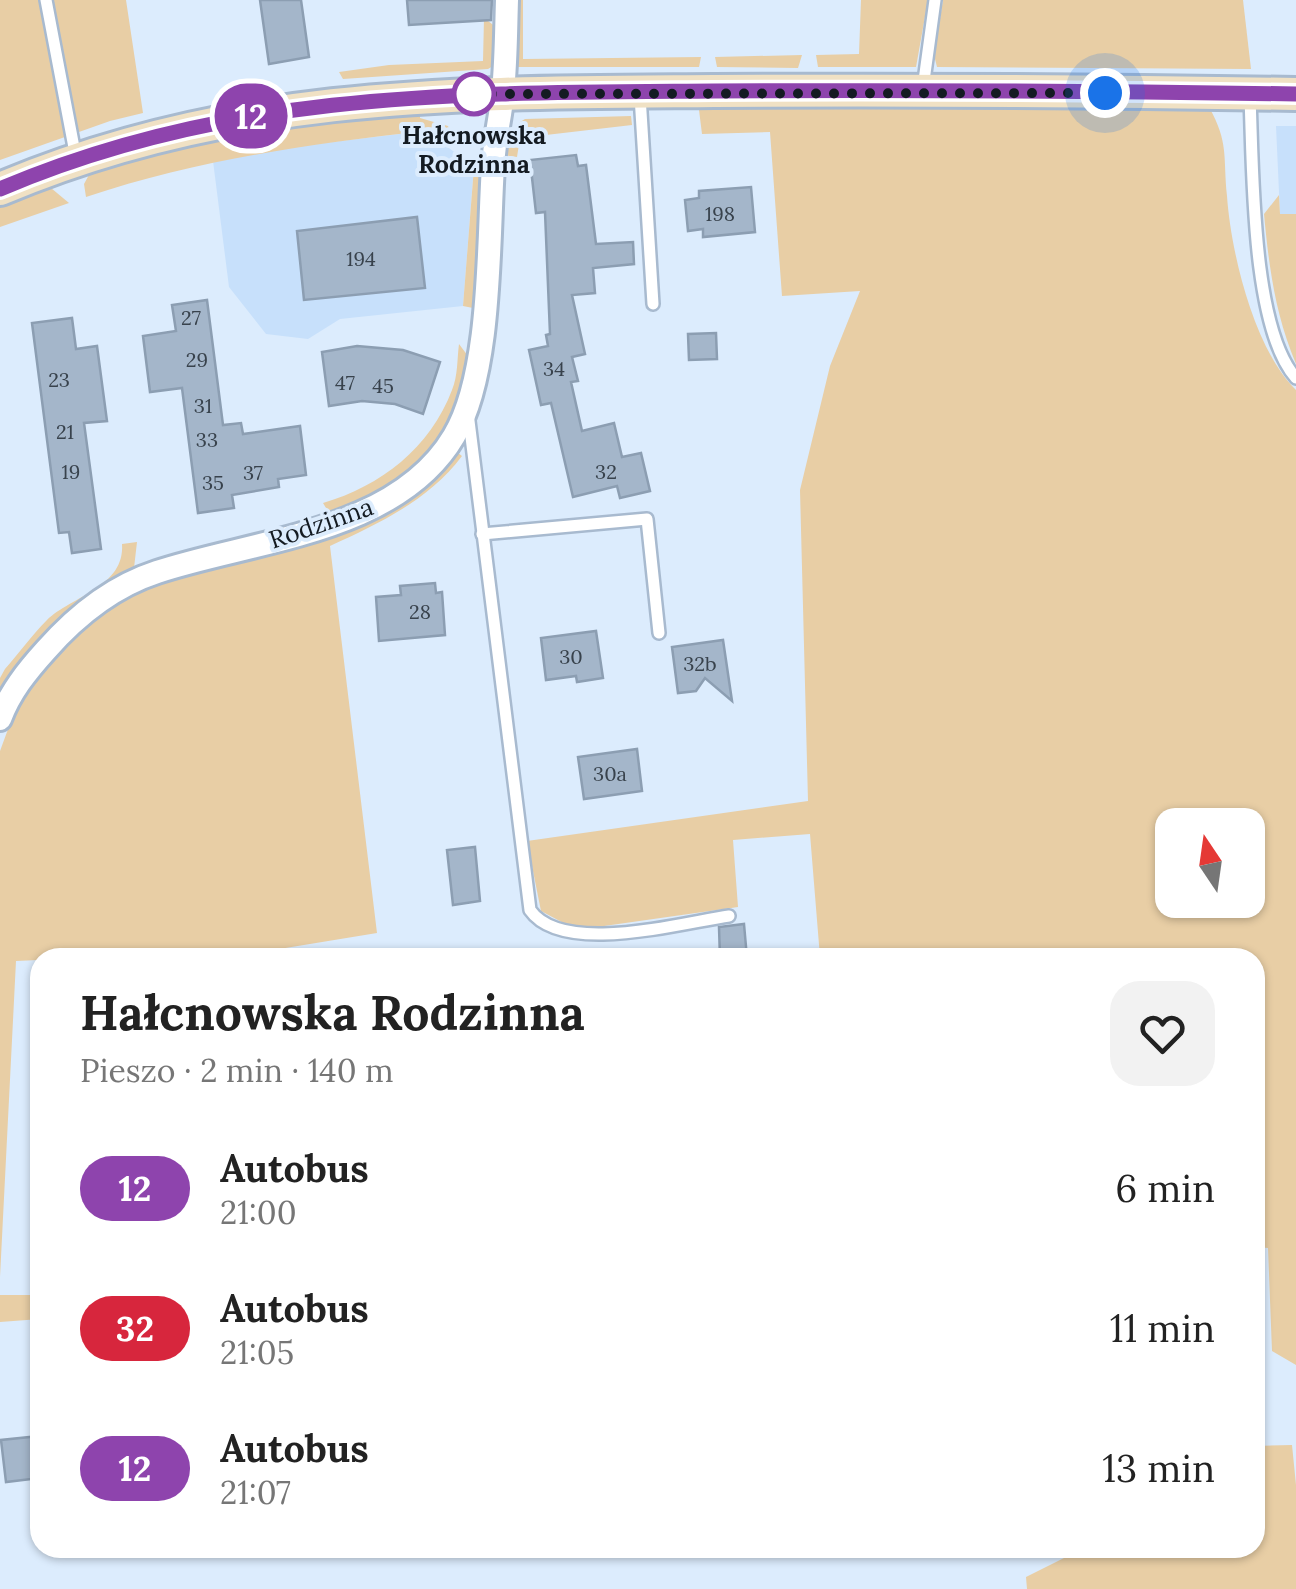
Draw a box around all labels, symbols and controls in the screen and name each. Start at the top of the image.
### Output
your location [1080,68,1130,118]
marker: Hałcnowska Rodzinna [453,73,495,115]
line badge: 12 [206,84,296,148]
text: 12 [235,94,267,139]
place label: Hałcnowska Rodzinna [402,119,546,180]
house number: 198 [705,201,735,226]
house number: 194 [346,246,376,271]
house number: 27 [181,305,201,330]
house number: 29 [186,347,208,372]
house number: 34 [543,356,565,381]
house number: 23 [48,367,70,392]
house number: 47 [335,370,355,395]
house number: 45 [372,373,394,398]
house number: 31 [194,393,212,418]
house number: 21 [56,419,74,444]
house number: 33 [196,427,218,452]
house number: 19 [62,459,80,484]
house number: 32 [595,459,617,484]
house number: 37 [243,460,263,485]
house number: 35 [202,470,224,495]
street label: Rodzinna [265,490,377,556]
house number: 28 [409,599,431,624]
house number: 30 [559,644,583,669]
house number: 32b [683,651,717,676]
house number: 30a [593,761,627,786]
north arrow [1155,808,1265,918]
map controls [1155,808,1265,918]
button: heart [1110,981,1215,1086]
text: Hałcnowska Rodzinna [80,982,585,1043]
text: Pieszo · 2 min · 140 m [80,1050,394,1091]
text: Autobus [220,1144,369,1192]
text: 6 min [1115,1164,1215,1212]
text: 12 [119,1166,151,1211]
text: 21:00 [220,1192,297,1233]
text: Autobus [220,1284,369,1332]
text: 11 min [1110,1304,1215,1352]
text: 32 [116,1306,154,1351]
text: 21:05 [220,1332,294,1373]
text: Autobus [220,1424,369,1472]
text: 13 min [1102,1444,1215,1492]
text: 12 [119,1446,151,1491]
text: 21:07 [220,1472,291,1513]

